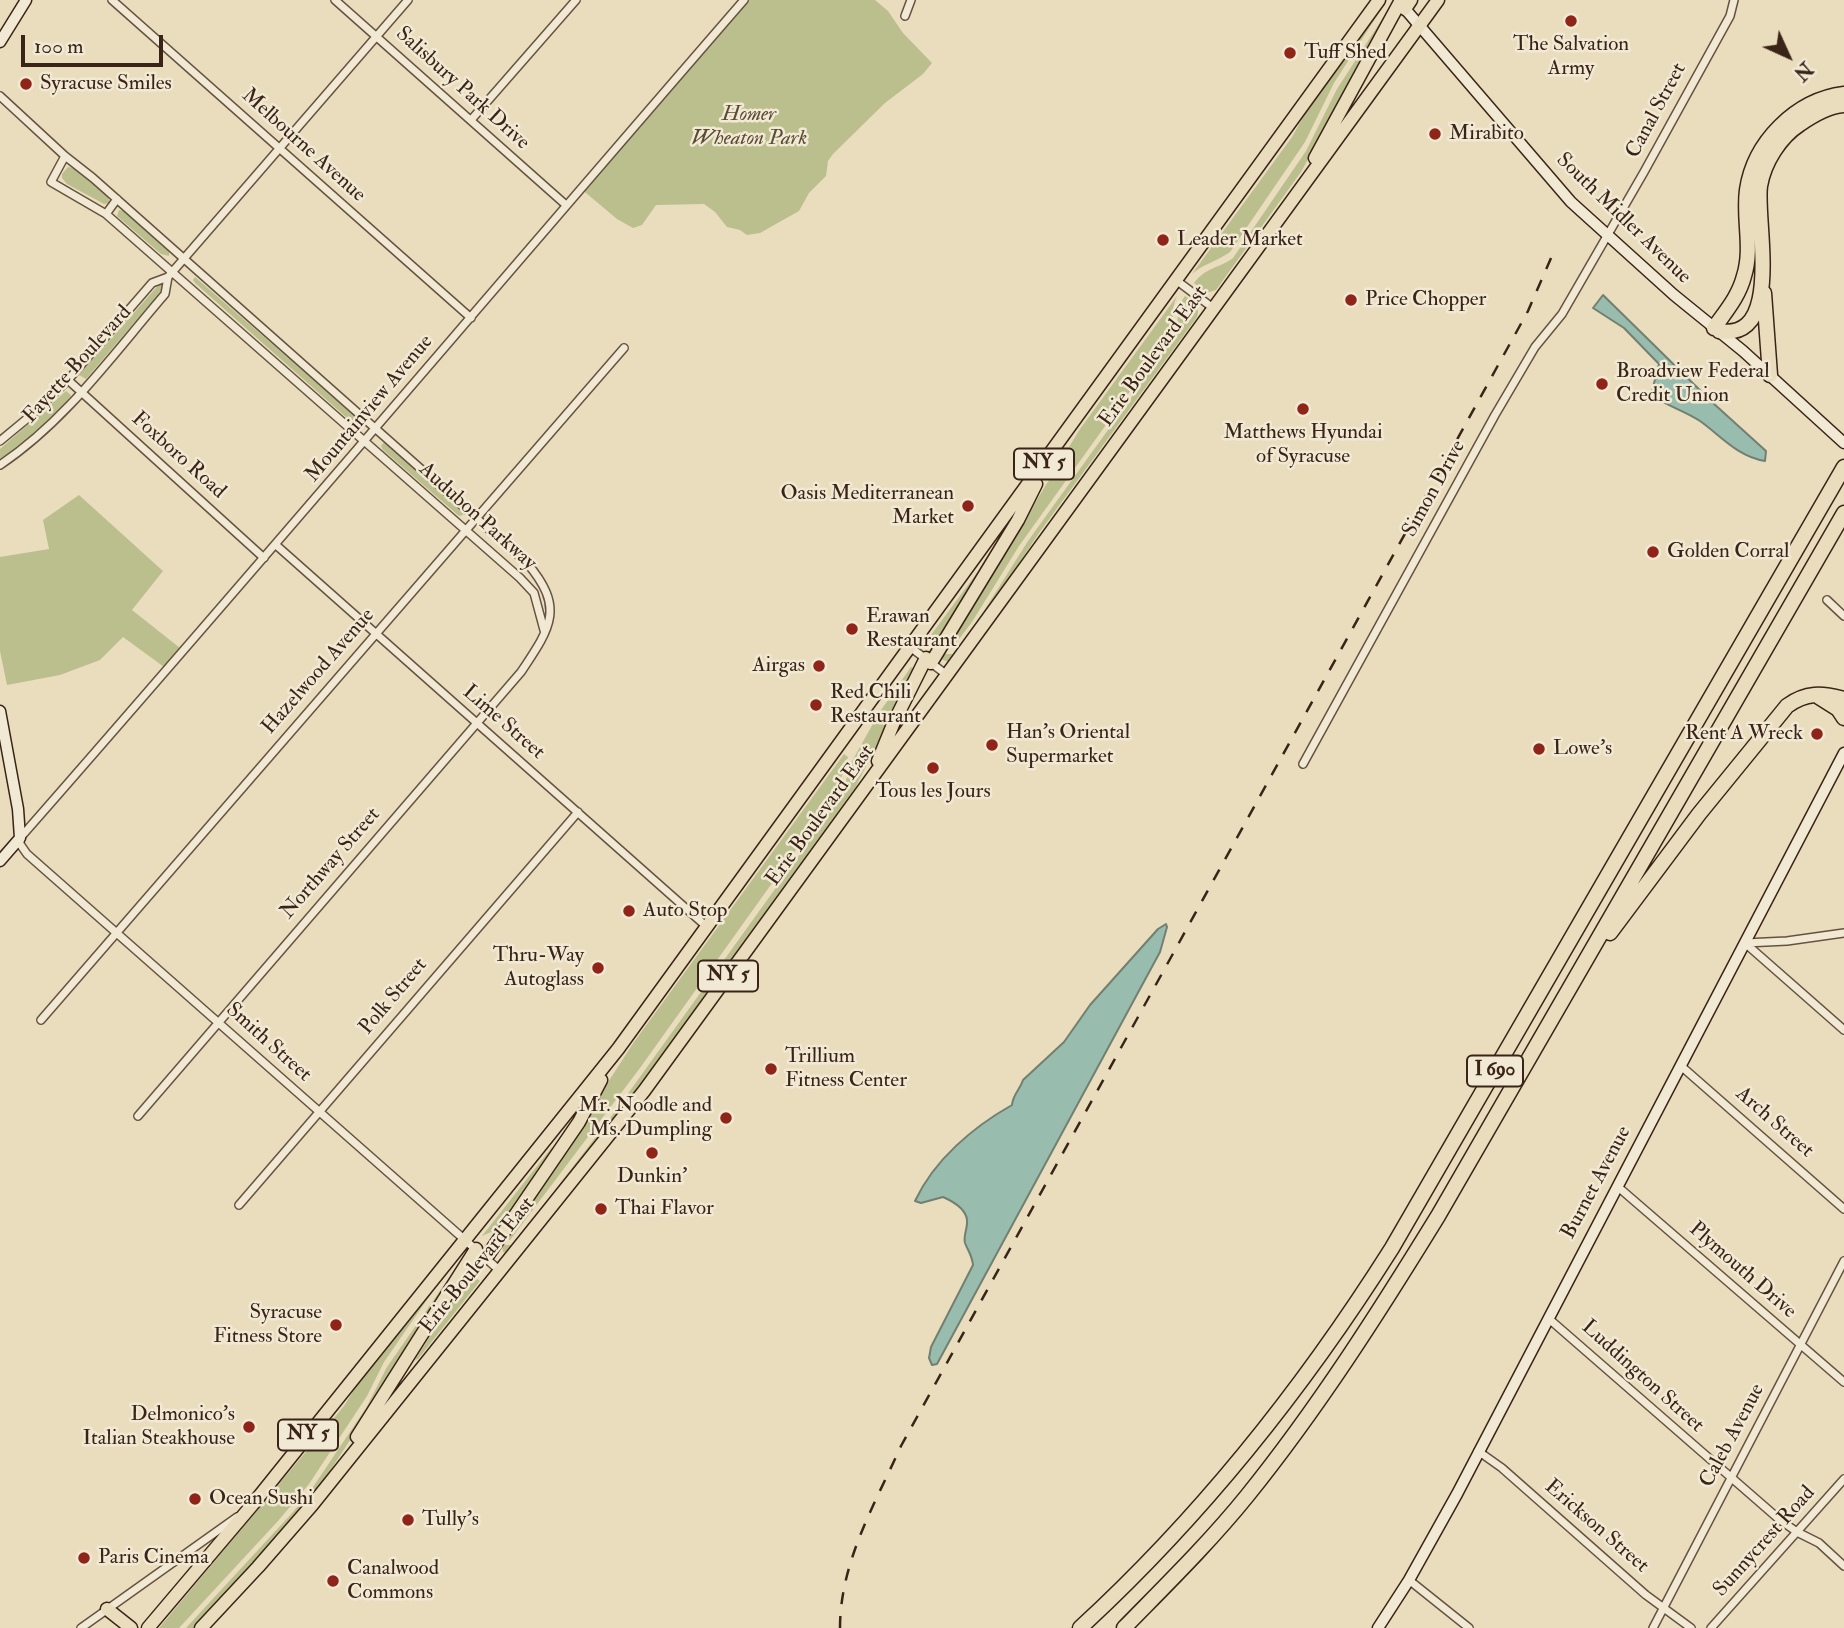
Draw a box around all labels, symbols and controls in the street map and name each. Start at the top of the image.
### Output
marker: The Salvation Army [1563,13,1579,29]
scale bar [24,21,166,65]
north arrow [1753,21,1823,91]
street label: Salisbury Park Drive [390,22,534,156]
place label: The Salvation Army [1513,32,1629,82]
text: 100 m [34,33,84,60]
place label: Tuff Shed [1304,40,1386,66]
marker: Tuff Shed [1282,45,1298,61]
text: N [1788,56,1817,85]
street label: Canal Street [1622,59,1692,163]
place label: Syracuse Smiles [40,71,172,97]
marker: Syracuse Smiles [18,76,34,92]
street label: Melbourne Avenue [236,84,370,208]
park label: Homer Wheaton Park [691,102,807,152]
place label: Mirabito [1449,121,1524,147]
marker: Mirabito [1427,126,1443,142]
street label: South Midler Avenue [1550,148,1696,290]
place label: Leader Market [1177,227,1303,253]
marker: Leader Market [1155,232,1171,248]
street label: Erie Boulevard East [1094,282,1214,432]
place label: Price Chopper [1365,287,1486,313]
marker: Price Chopper [1343,292,1359,308]
street label: Fayette Boulevard [18,301,138,429]
street label: Mountainview Avenue [301,330,439,488]
place label: Broadview Federal Credit Union [1616,359,1770,409]
marker: Broadview Federal Credit Union [1594,376,1610,392]
marker: Matthews Hyundai of Syracuse [1295,401,1311,417]
street label: Foxboro Road [126,407,230,505]
place label: Matthews Hyundai of Syracuse [1223,420,1383,470]
street label: Simon Drive [1398,436,1472,542]
road number: NY 5 [1014,449,1074,480]
street label: Audubon Parkway [413,458,541,576]
place label: Oasis Mediterranean Market [780,481,954,531]
marker: Oasis Mediterranean Market [960,498,976,514]
place label: Golden Corral [1667,539,1789,565]
marker: Golden Corral [1645,544,1661,560]
street label: Hazelwood Avenue [257,604,381,740]
place label: Erawan Restaurant [866,604,957,654]
marker: Erawan Restaurant [844,621,860,637]
place label: Airgas [752,653,805,679]
marker: Airgas [811,658,827,674]
street label: Lime Street [457,680,549,766]
place label: Red Chili Restaurant [830,680,921,730]
marker: Red Chili Restaurant [808,697,824,713]
place label: Han's Oriental Supermarket [1006,720,1130,770]
place label: Rent A Wreck [1685,721,1803,747]
marker: Rent A Wreck [1809,726,1825,742]
place label: Lowe's [1553,736,1612,762]
marker: Han's Oriental Supermarket [984,737,1000,753]
street label: Erie Boulevard East [761,741,881,891]
marker: Lowe's [1531,741,1547,757]
marker: Tous les Jours [925,760,941,776]
place label: Tous les Jours [875,779,991,805]
street label: Northway Street [276,803,386,925]
place label: Auto Stop [643,898,727,924]
marker: Auto Stop [621,903,637,919]
place label: Thru-Way Autoglass [493,943,584,993]
street label: Polk Street [355,954,433,1040]
marker: Thru-Way Autoglass [590,960,606,976]
road number: NY 5 [698,960,758,992]
street label: Smith Street [220,998,316,1088]
place label: Trillium Fitness Center [785,1044,907,1094]
road number: I 690 [1467,1056,1523,1086]
marker: Trillium Fitness Center [763,1061,779,1077]
street label: Arch Street [1730,1082,1818,1164]
place label: Mr. Noodle and Ms. Dumpling [579,1093,712,1143]
marker: Mr. Noodle and Ms. Dumpling [718,1110,734,1126]
street label: Burnet Avenue [1557,1122,1637,1244]
marker: Dunkin' [644,1145,660,1161]
place label: Dunkin' [617,1164,687,1190]
street label: Erie Boulevard East [415,1193,541,1339]
place label: Thai Flavor [615,1196,714,1222]
marker: Thai Flavor [593,1201,609,1217]
street label: Plymouth Drive [1683,1217,1801,1325]
place label: Syracuse Fitness Store [213,1300,322,1350]
street label: Luddington Street [1576,1315,1708,1439]
marker: Syracuse Fitness Store [328,1317,344,1333]
street label: Caleb Avenue [1695,1380,1771,1492]
place label: Delmonico's Italian Steakhouse [83,1402,235,1452]
marker: Delmonico's Italian Steakhouse [241,1419,257,1435]
road number: NY 5 [278,1420,338,1450]
street label: Erickson Street [1539,1475,1653,1579]
street label: Sunnycrest Road [1709,1481,1821,1603]
place label: Ocean Sushi [209,1486,313,1512]
marker: Ocean Sushi [187,1491,203,1507]
place label: Tully's [422,1507,479,1533]
marker: Tully's [400,1512,416,1528]
place label: Paris Cinema [98,1545,209,1571]
marker: Paris Cinema [76,1550,92,1566]
place label: Canalwood Commons [347,1556,439,1606]
marker: Canalwood Commons [325,1573,341,1589]

